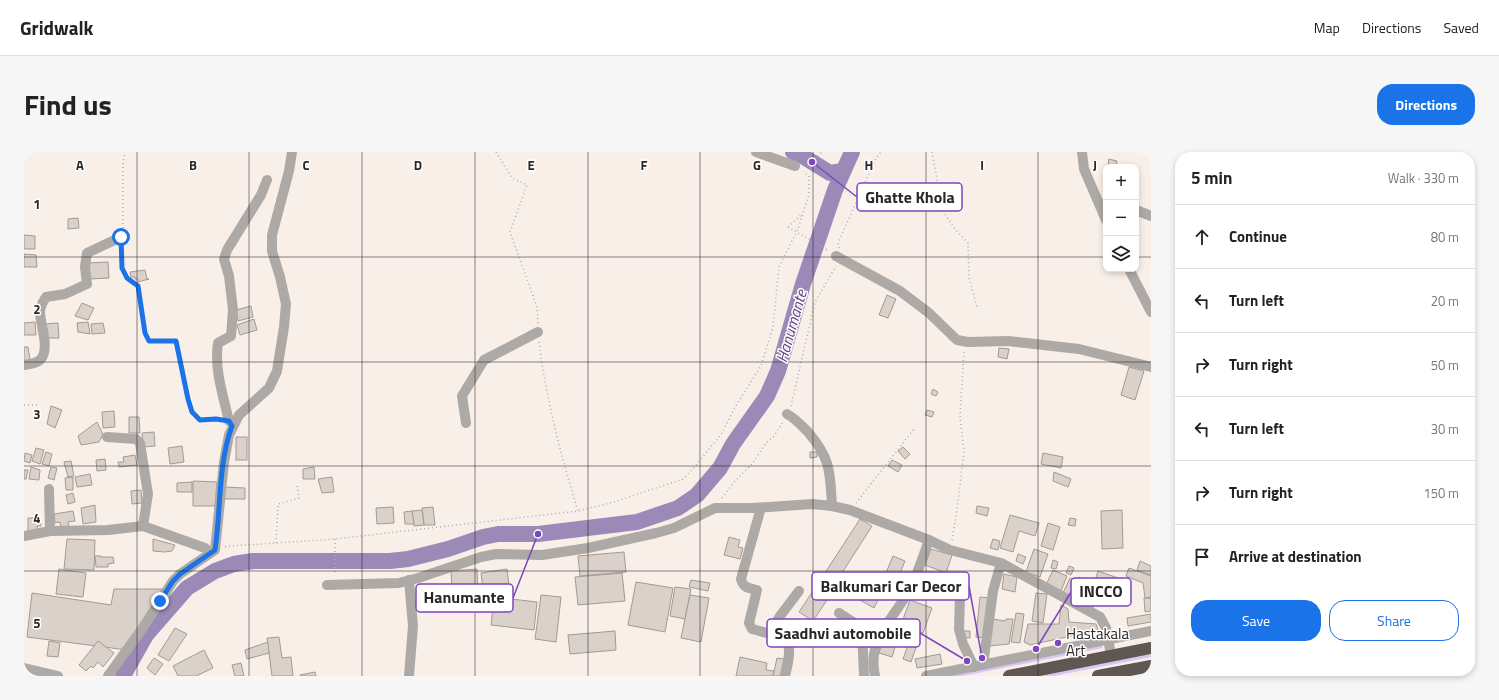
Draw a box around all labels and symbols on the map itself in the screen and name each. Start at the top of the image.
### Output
text: A [76,155,84,175]
text: B [189,155,197,175]
text: C [302,155,310,175]
text: D [414,155,422,175]
text: E [527,155,535,175]
text: F [641,155,648,175]
text: G [753,155,761,175]
text: H [865,155,873,175]
text: I [980,155,984,175]
text: J [1093,155,1097,175]
callout: Ghatte Khola [857,183,962,211]
text: Ghatte Khola [865,185,955,209]
text: 1 [33,194,41,214]
route start [112,228,130,246]
water label: Hanumante [769,285,813,365]
text: 2 [33,299,41,319]
text: 3 [33,404,41,424]
text: 4 [33,508,41,528]
callout: Balkumari Car Decor [812,572,969,600]
text: Balkumari Car Decor [821,574,961,598]
callout: INCCO [1071,578,1131,606]
text: INCCO [1079,579,1123,603]
callout: Hanumante [416,584,513,612]
text: Hanumante [423,585,505,609]
route end [151,592,169,610]
text: 5 [33,613,41,633]
callout: Saadhvi automobile [767,619,920,647]
text: Saadhvi automobile [775,621,911,645]
place label: Hastakala Art [1066,622,1130,662]
marker: Hastakala Art [1053,638,1063,648]

